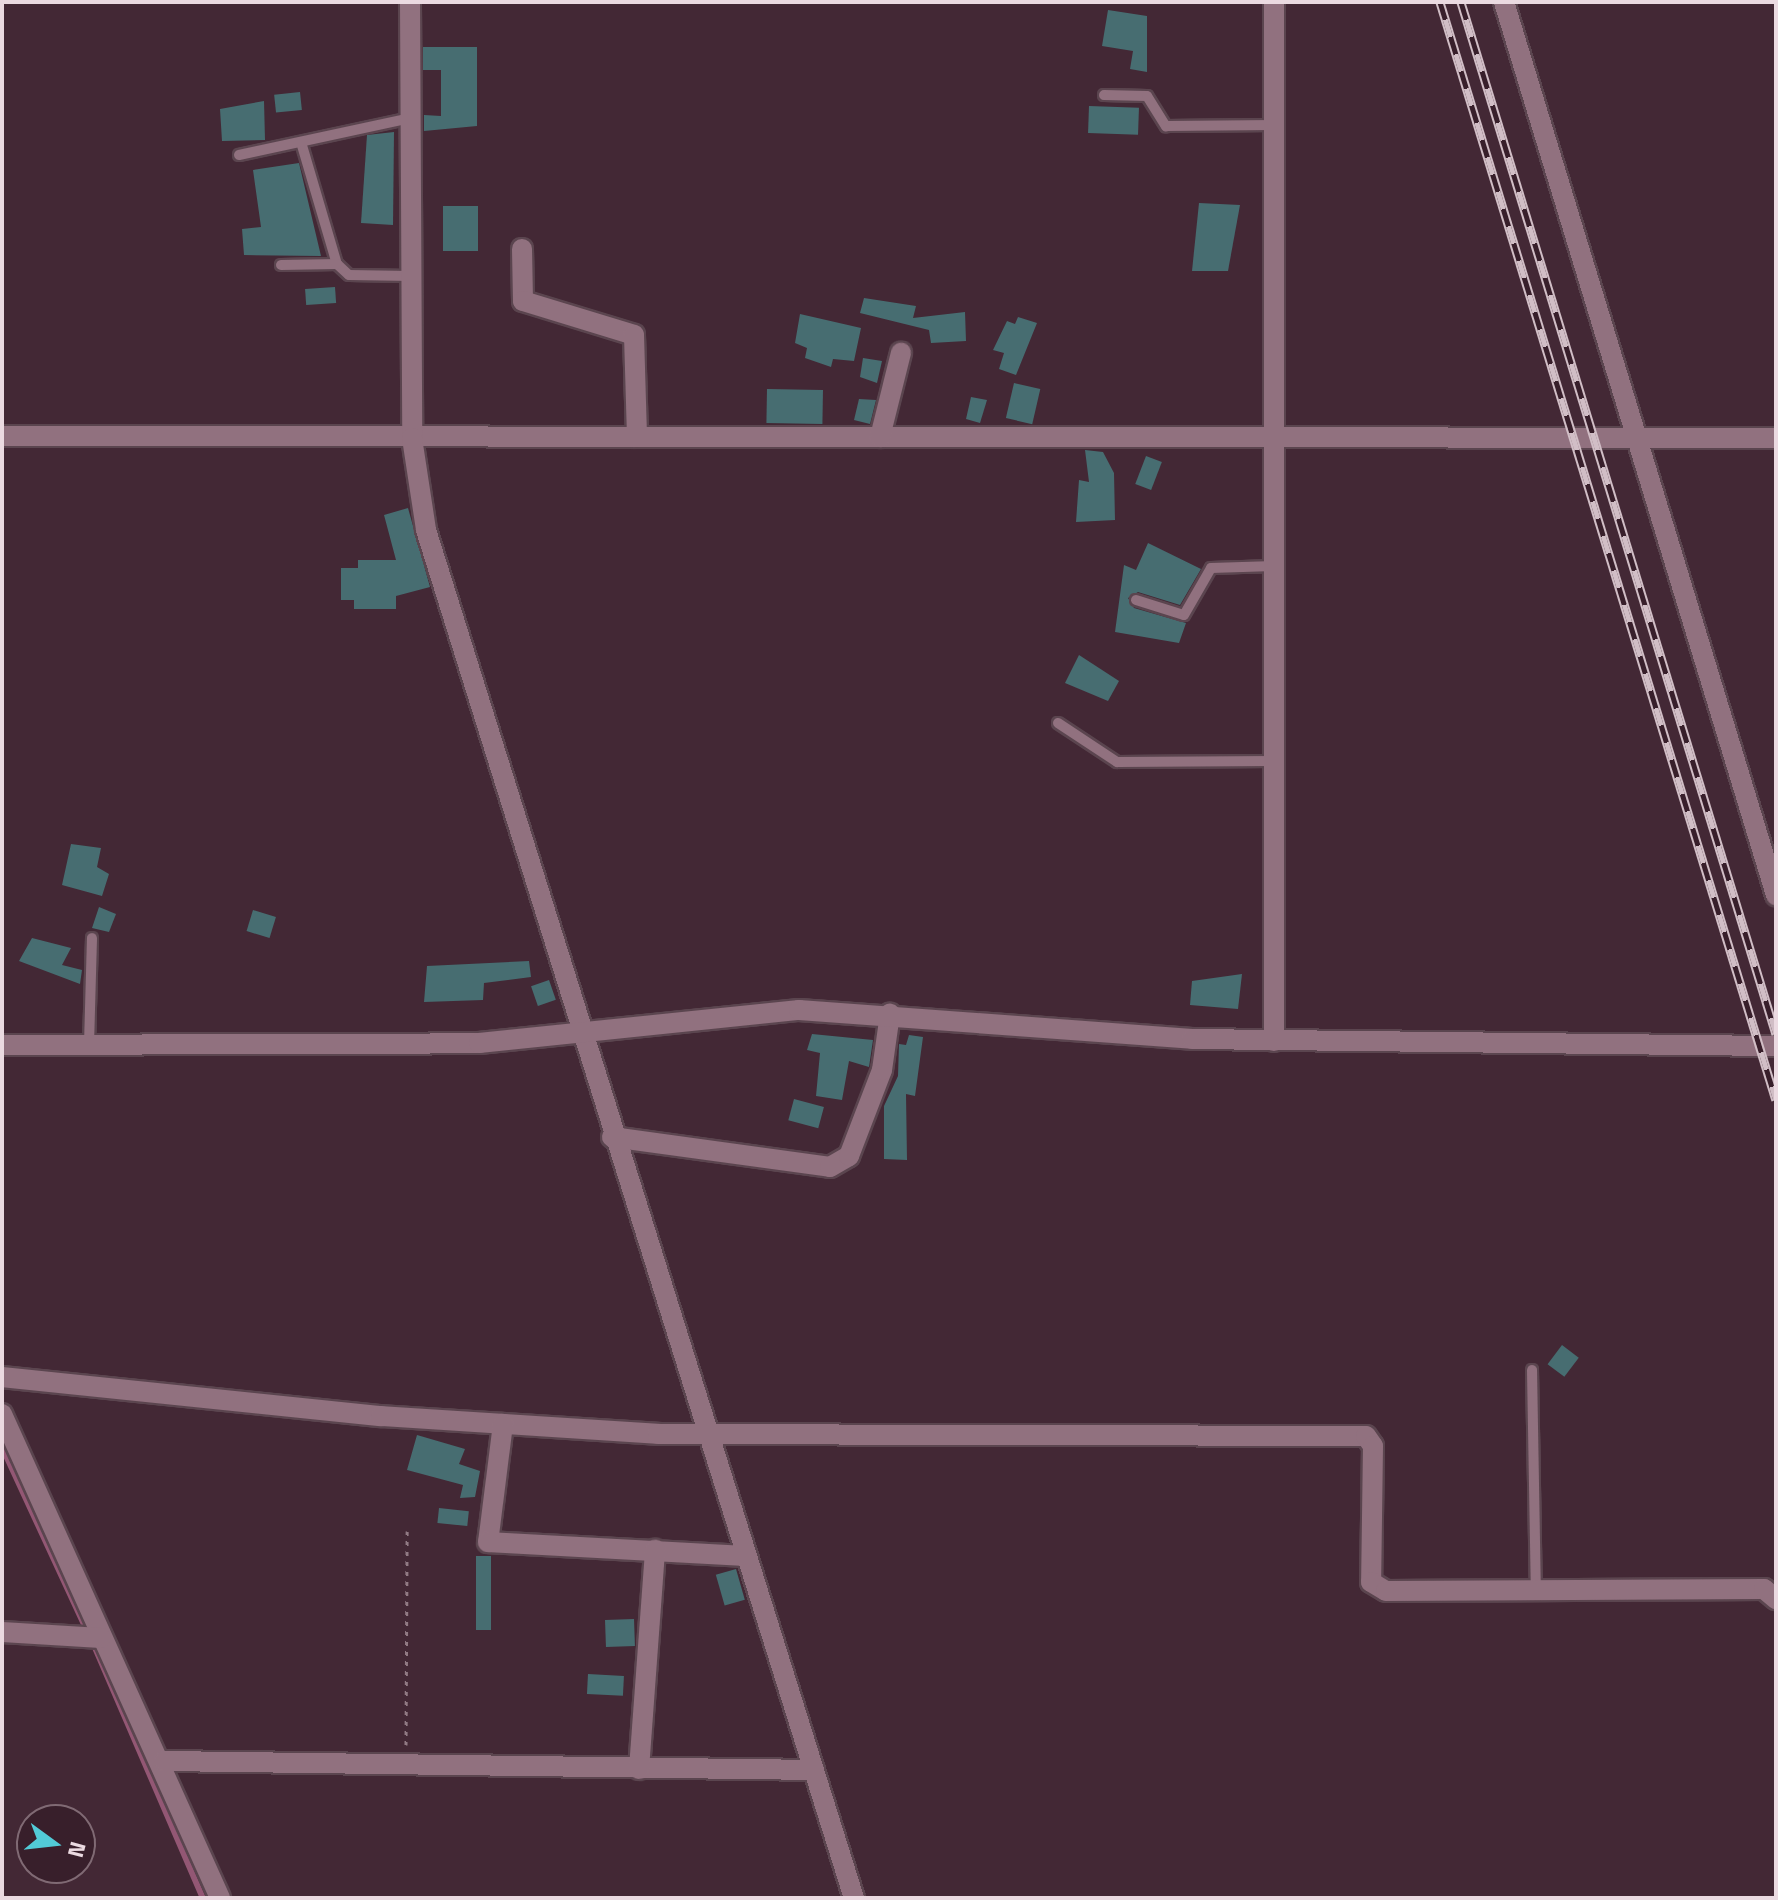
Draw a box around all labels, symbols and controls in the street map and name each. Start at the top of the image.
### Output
north arrow [16,1804,96,1884]
text: N [59,1838,96,1861]

